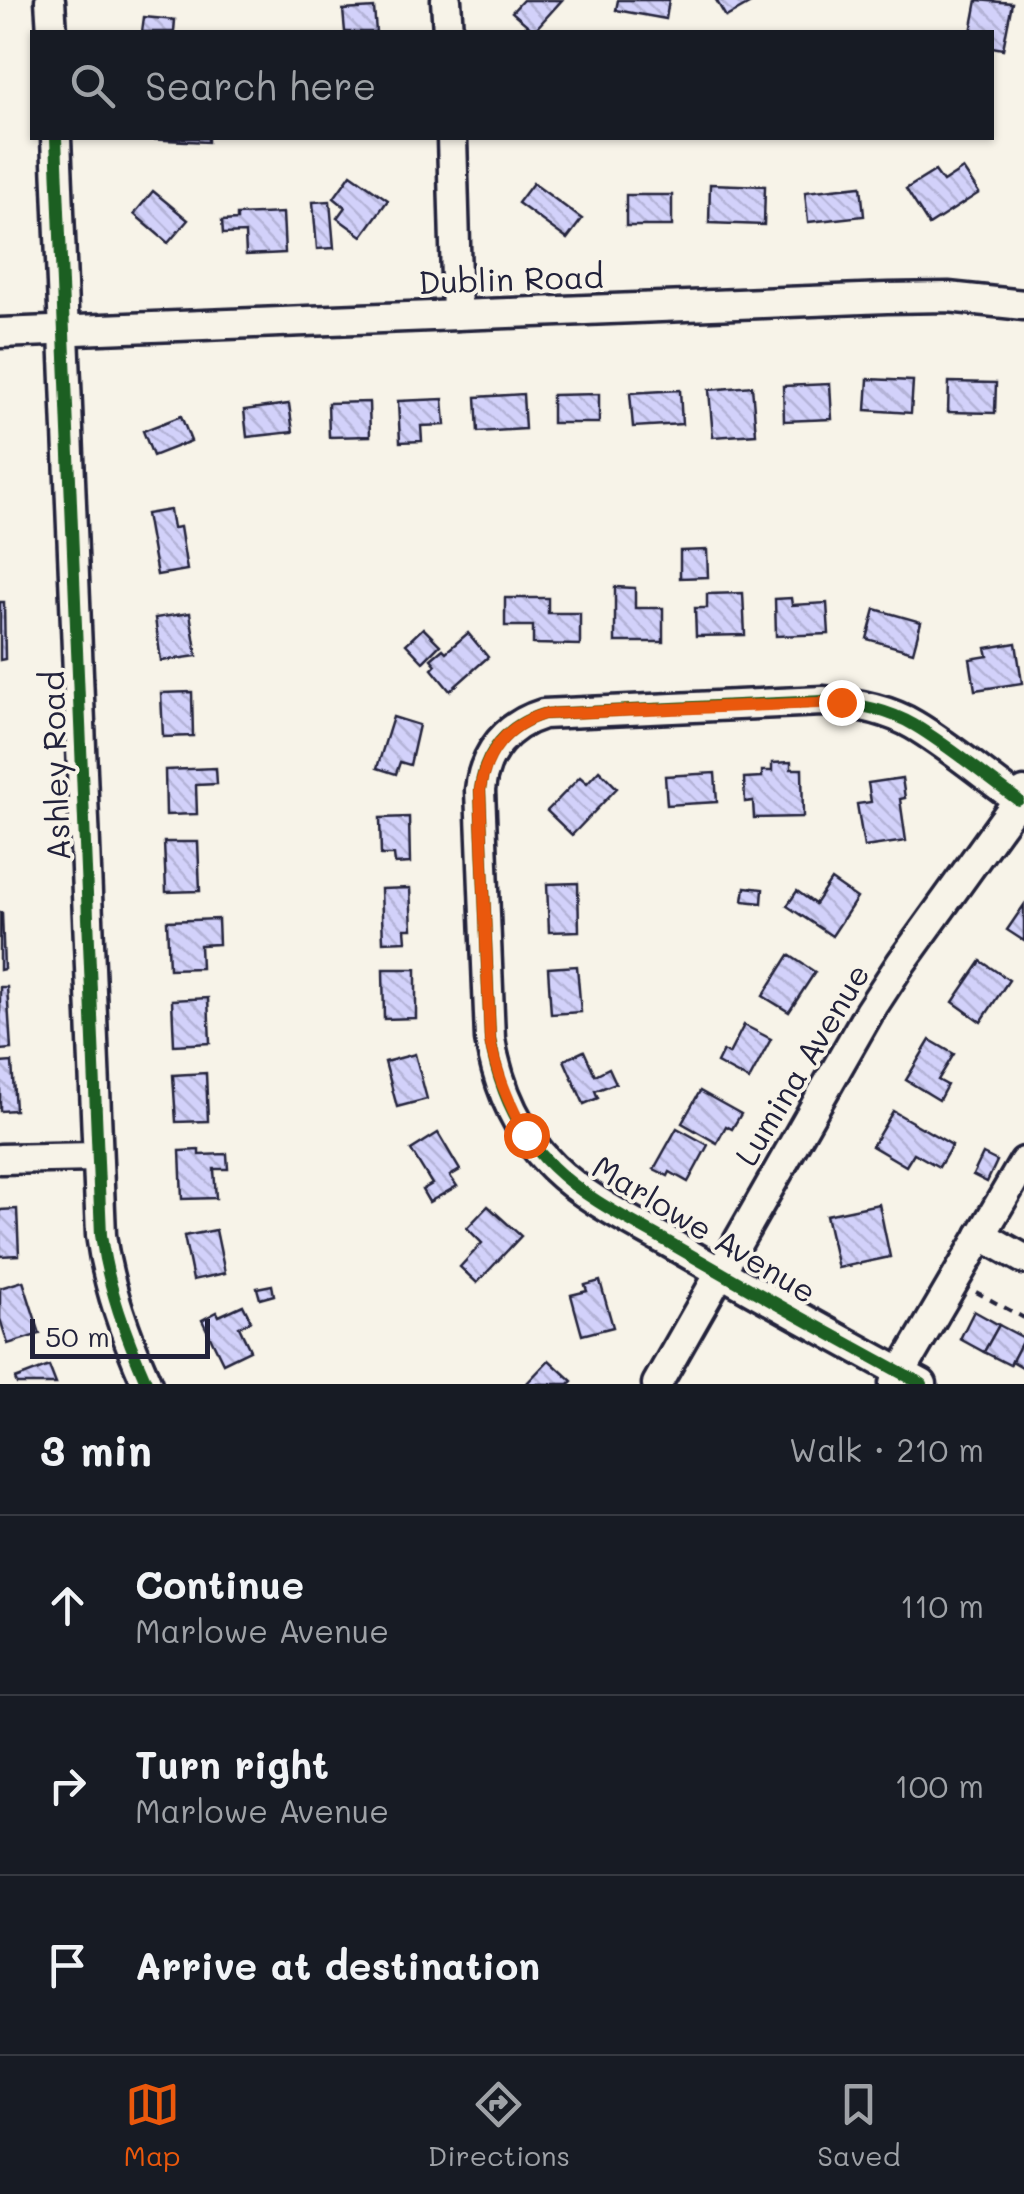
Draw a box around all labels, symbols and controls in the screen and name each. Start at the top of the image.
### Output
search box [30,30,994,140]
icon: search [65,58,120,113]
text: Search here [145,60,376,110]
street label: Dublin Road [418,254,604,302]
street label: Ashley Road [30,670,79,862]
route end [819,680,865,726]
street label: Lumina Avenue [724,955,878,1173]
route start [504,1113,550,1159]
street label: Marlowe Avenue [585,1145,825,1311]
scale bar [30,1314,210,1358]
text: 50 m [45,1318,110,1354]
text: 3 min [40,1422,152,1477]
text: Walk · 210 m [789,1428,984,1470]
text: Continue [135,1559,304,1609]
icon: ahead [40,1578,95,1633]
text: 110 m [900,1584,984,1626]
text: Marlowe Avenue [135,1609,389,1651]
text: Turn right [135,1739,329,1789]
icon: right [40,1758,95,1813]
text: 100 m [894,1764,984,1806]
text: Marlowe Avenue [135,1789,389,1831]
icon: arrive [40,1938,95,1993]
text: Arrive at destination [135,1940,540,1990]
tab: Map [124,2077,181,2173]
tab: Directions [428,2077,570,2173]
tab: Saved [817,2077,900,2173]

